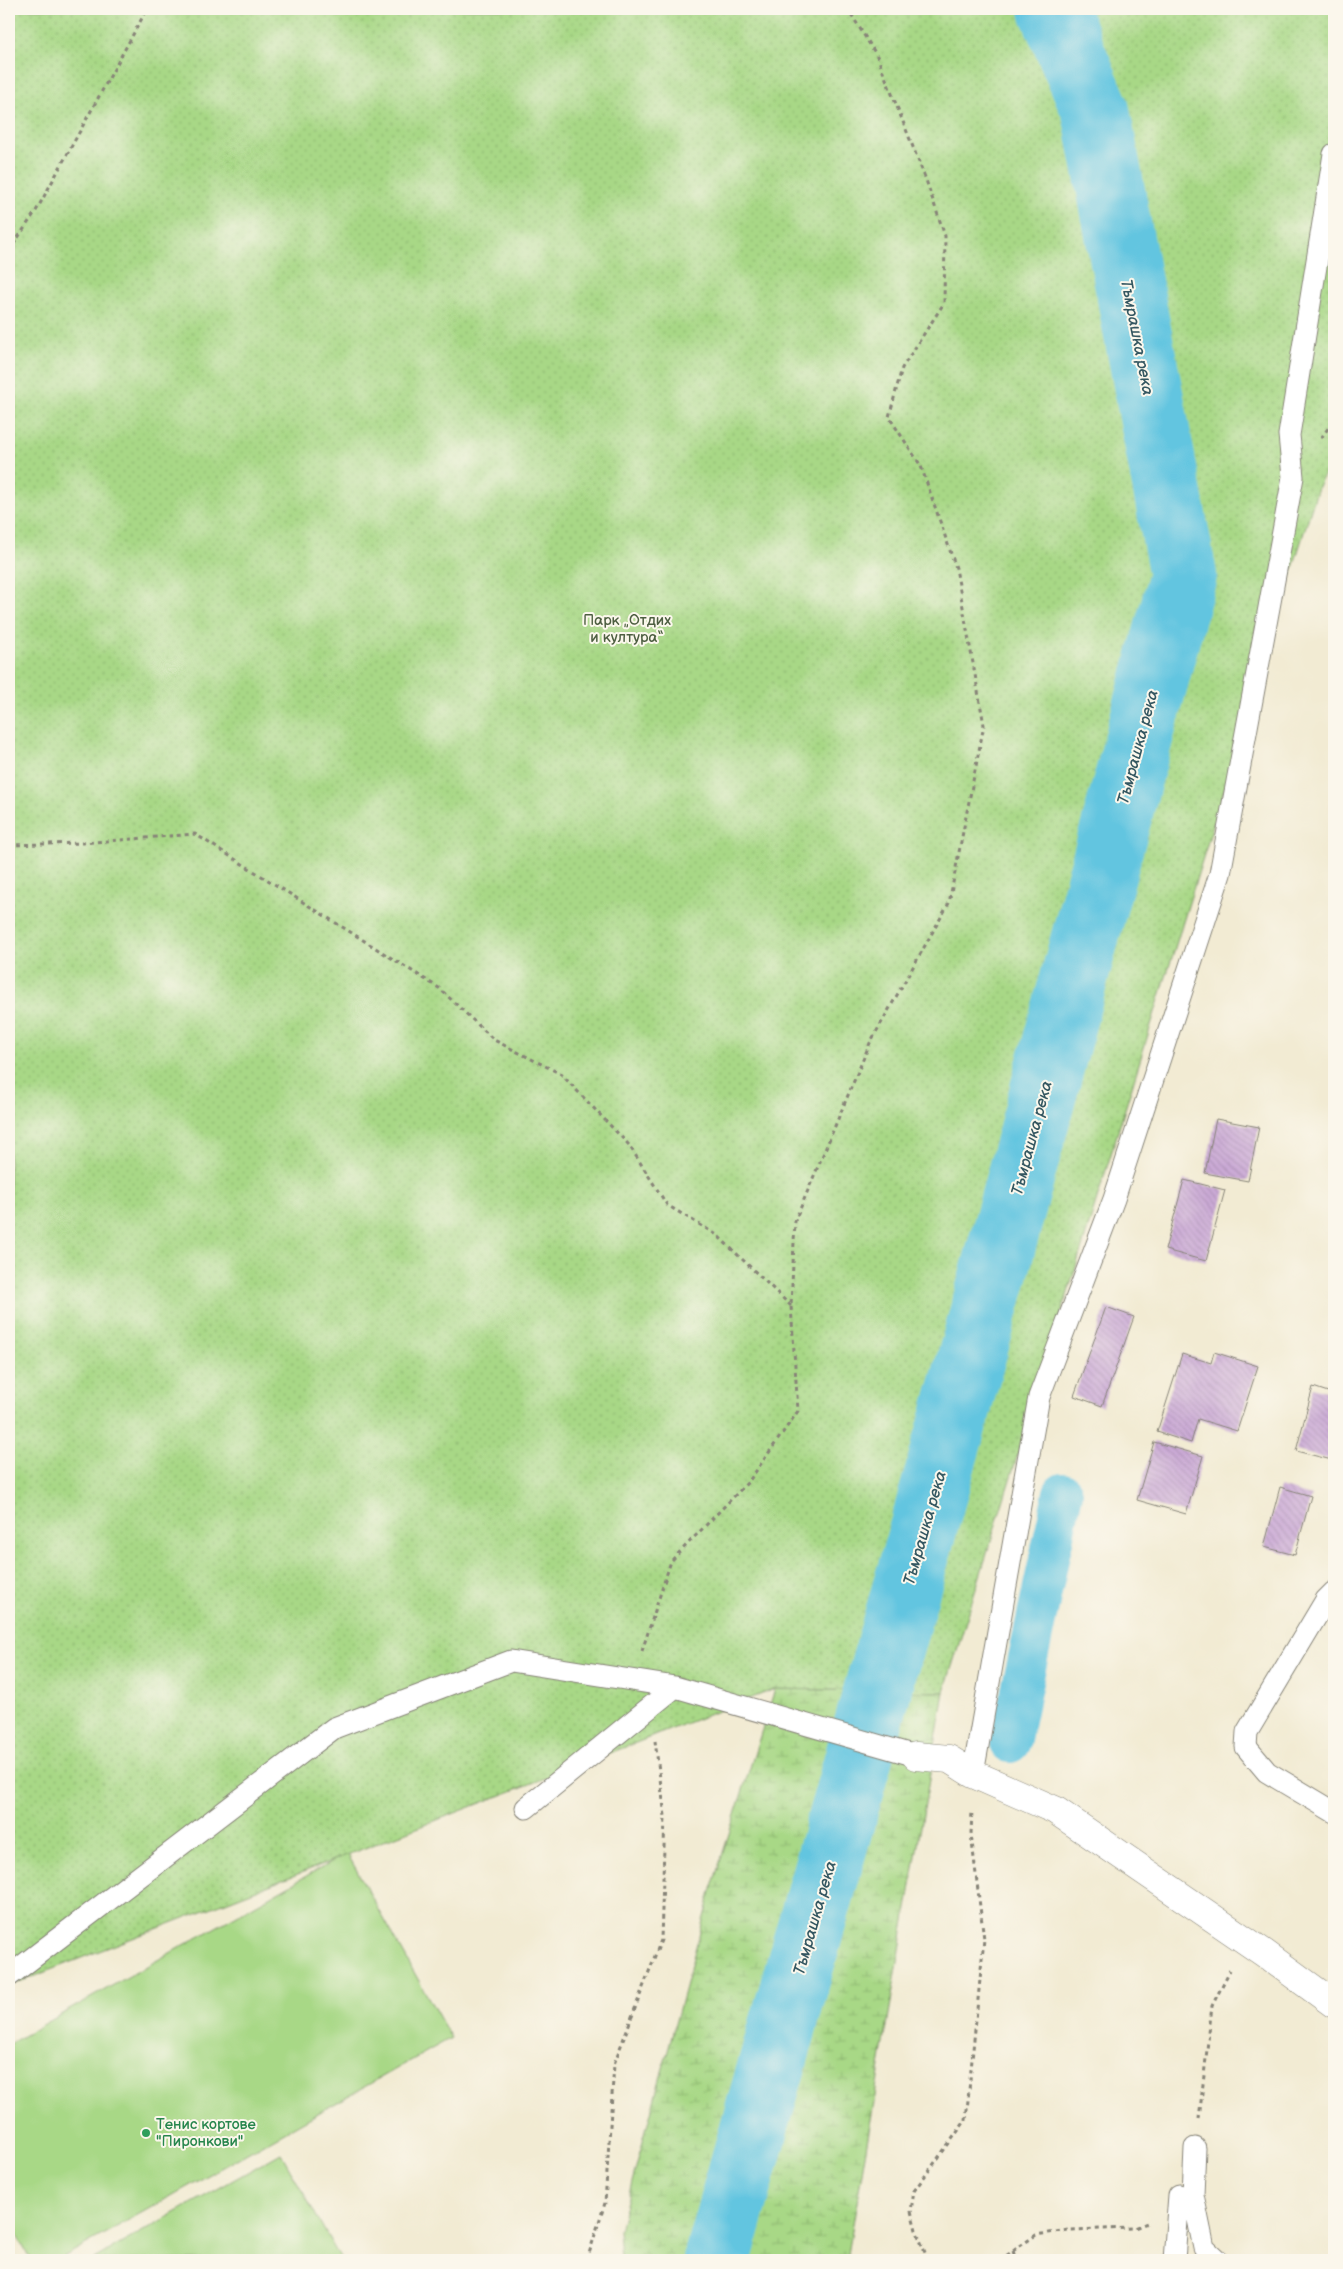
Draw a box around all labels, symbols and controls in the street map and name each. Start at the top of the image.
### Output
water label: Тъмрашка река [1116,278,1157,397]
park label: Парк „Отдих и култура“ [583,611,671,647]
water label: Тъмрашка река [1114,688,1163,807]
water label: Тъмрашка река [1008,1079,1057,1198]
water label: Тъмрашка река [900,1469,951,1588]
water label: Тъмрашка река [790,1859,841,1978]
place label: Тенис кортове "Пиронкови" [156,2115,256,2151]
marker: Тенис кортове "Пиронкови" [140,2127,152,2139]

